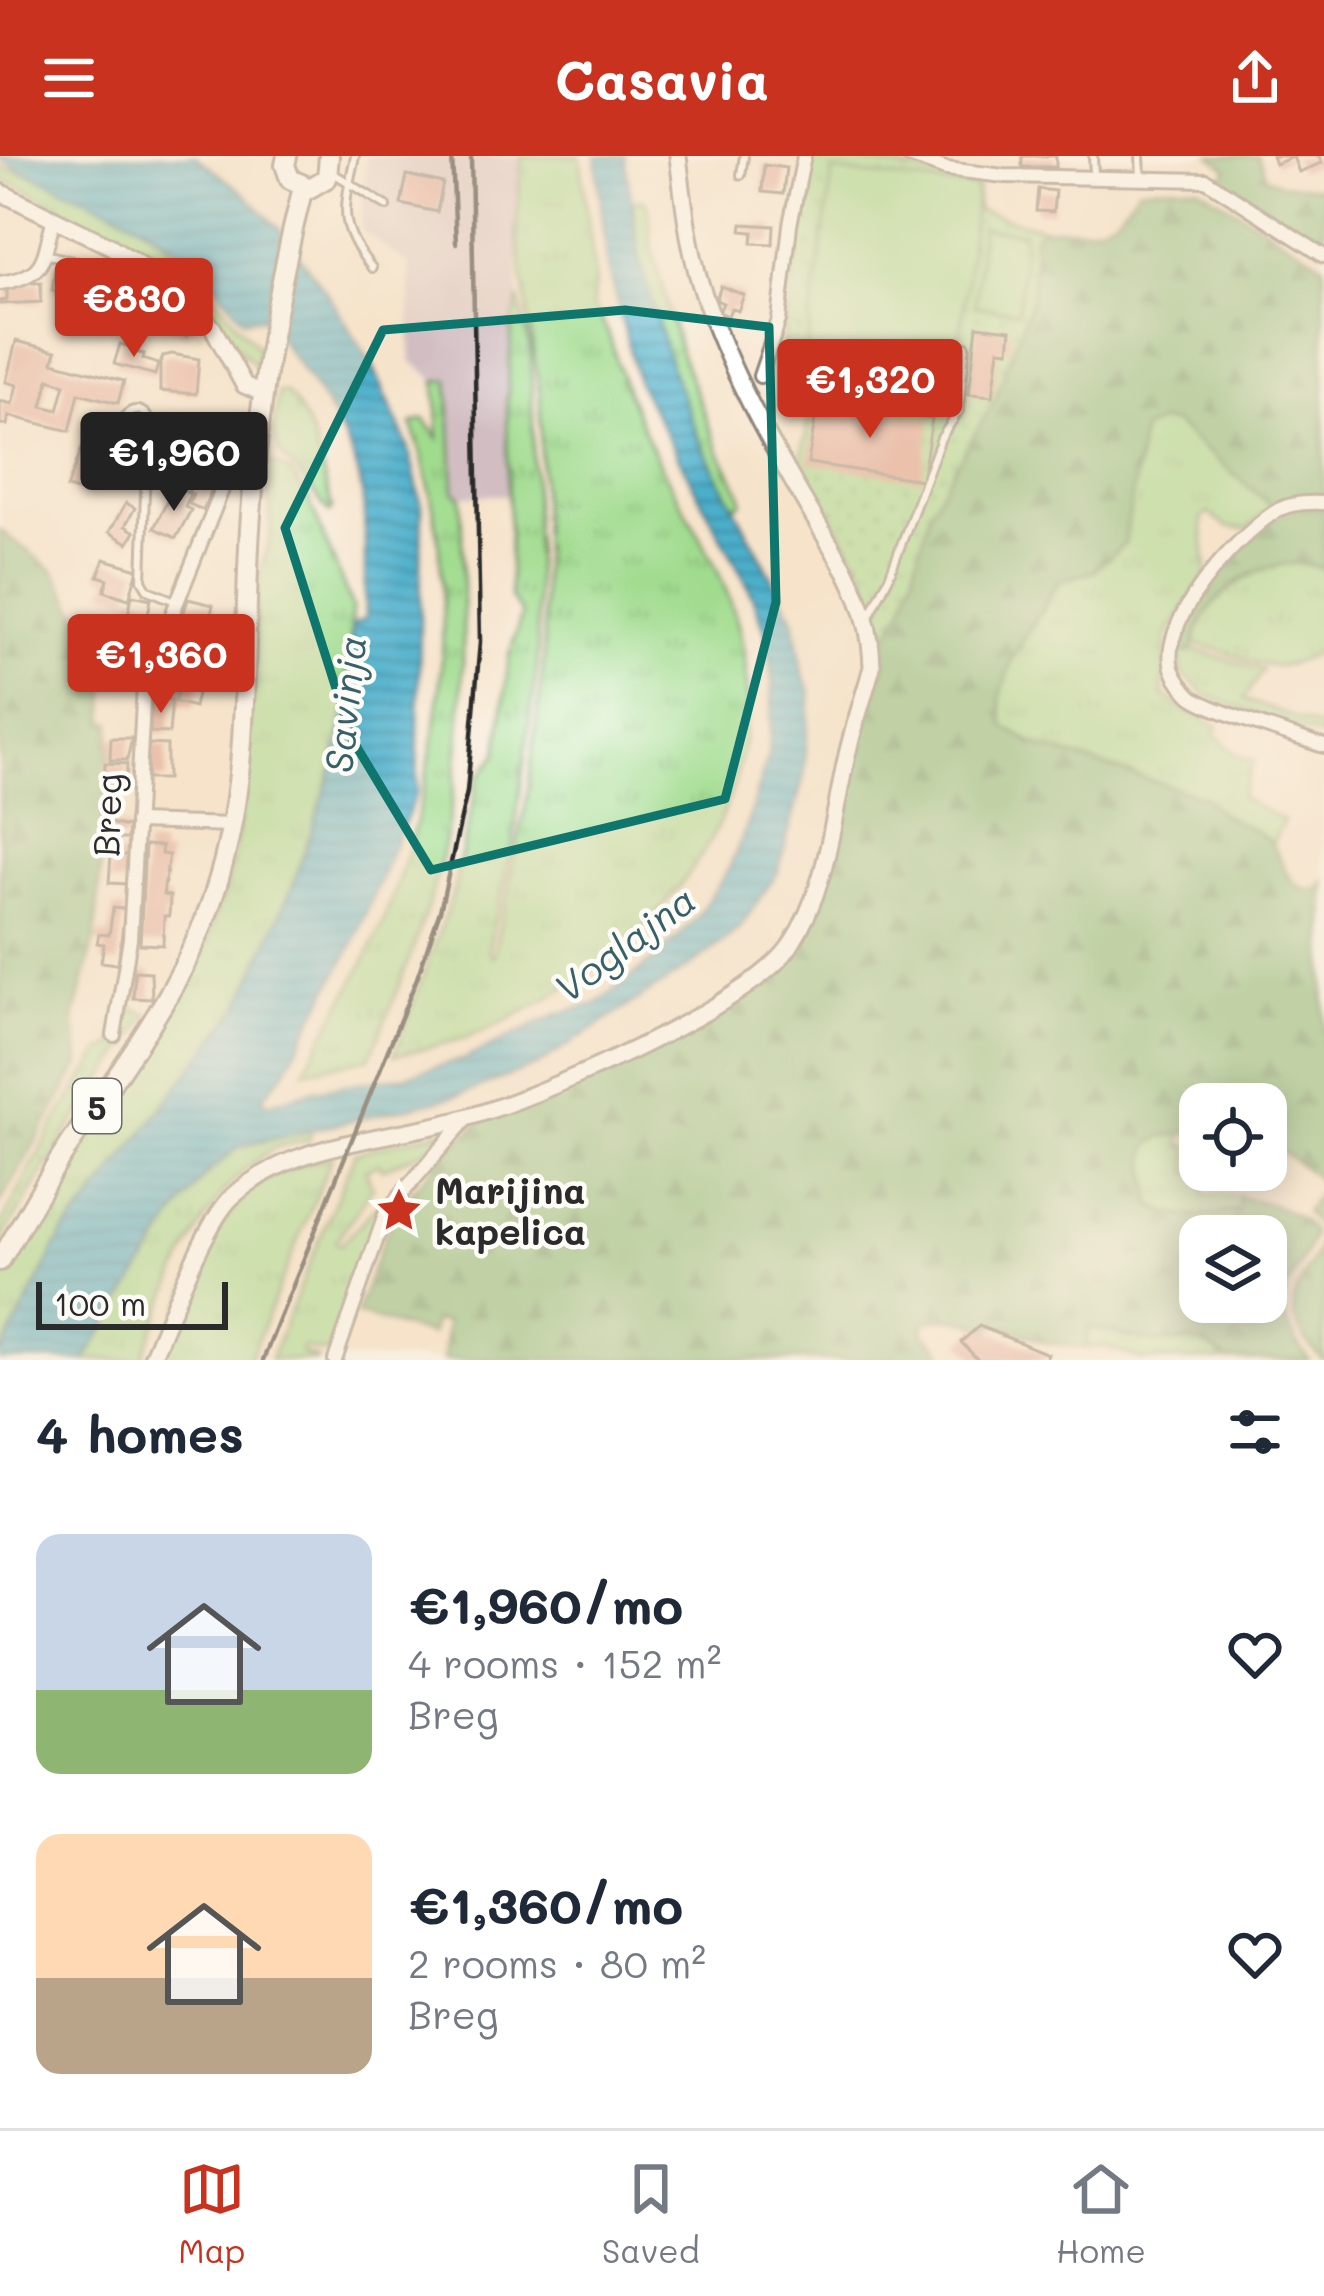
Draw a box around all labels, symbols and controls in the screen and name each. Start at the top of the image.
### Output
text: Casavia [555,43,769,114]
icon: menu [36,45,102,111]
icon: share [1222,45,1288,111]
pin: €830 [63,258,205,360]
text: €830 [82,271,186,322]
pin: €1,320 [772,339,968,441]
text: €1,320 [804,352,936,403]
pin: €1,960 [76,412,272,514]
text: €1,960 [108,425,241,476]
pin: €1,360 [63,614,259,716]
text: €1,360 [95,627,227,678]
water label: Savinja [311,633,377,775]
street label: Breg [81,772,131,858]
water label: Voglajna [543,873,706,1014]
road number: 5 [73,1079,121,1133]
map controls [1179,1083,1287,1323]
button: locate [1179,1083,1287,1191]
place label: Marijina kapelica [435,1166,586,1254]
place icon: Marijina kapelica [374,1185,424,1235]
button: layers [1179,1215,1287,1323]
scale bar [36,1276,228,1329]
text: 100 m [54,1281,146,1324]
text: 4 homes [36,1399,244,1466]
icon: filters [1222,1399,1288,1465]
text: €1,960/mo [408,1570,683,1637]
icon: home [132,1582,276,1726]
icon: heart [1222,1621,1288,1687]
text: 4 rooms · 152 m² [408,1637,721,1688]
text: Breg [408,1688,499,1739]
text: €1,360/mo [408,1870,683,1937]
icon: home [132,1882,276,2026]
icon: heart [1222,1921,1288,1987]
text: 2 rooms · 80 m² [408,1937,706,1988]
text: Breg [408,1988,499,2039]
tab: Map [178,2156,245,2271]
tab: Saved [602,2156,700,2271]
tab: Home [1056,2156,1146,2271]

